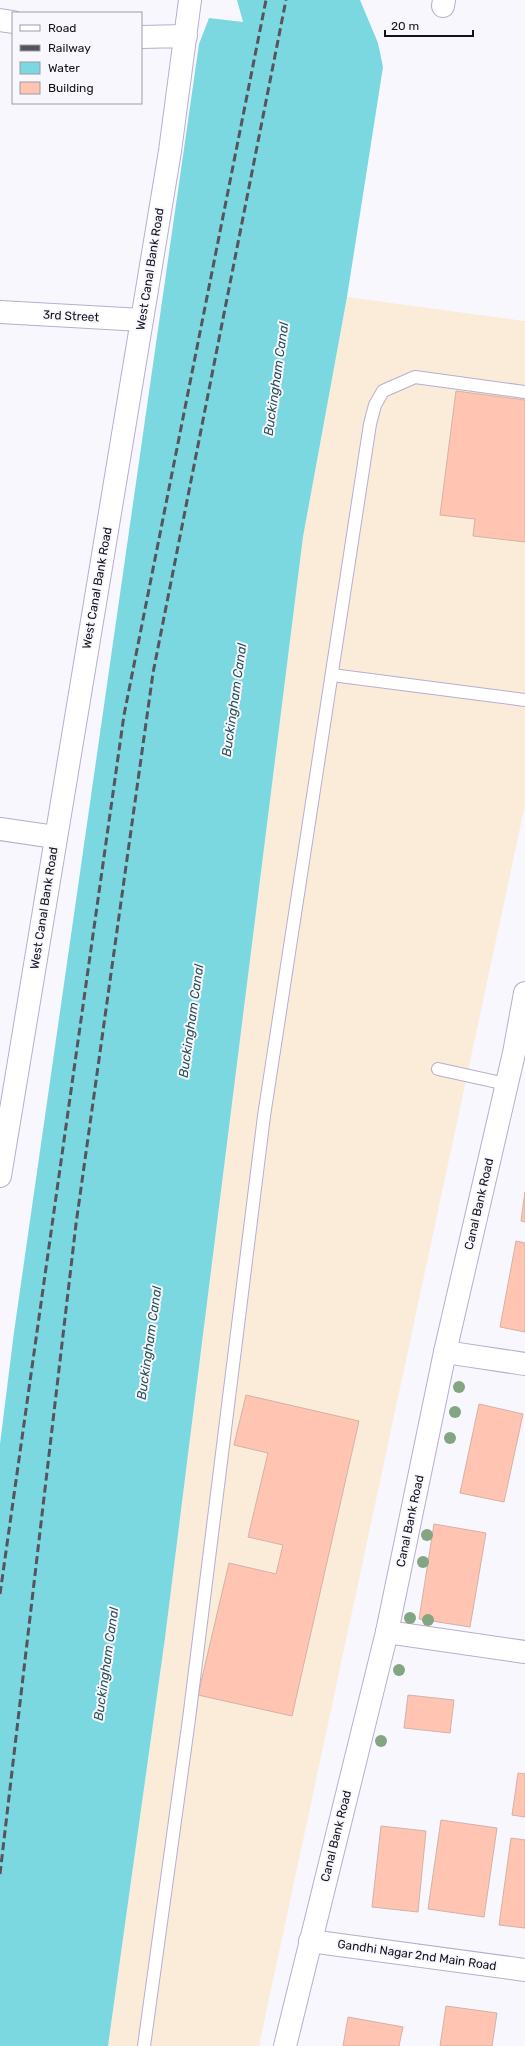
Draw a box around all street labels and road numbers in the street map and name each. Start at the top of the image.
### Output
street label: West Canal Bank Road [133,207,167,331]
street label: 3rd Street [42,308,100,324]
street label: West Canal Bank Road [79,526,115,650]
street label: West Canal Bank Road [27,846,61,970]
street label: Canal Bank Road [462,1157,496,1251]
street label: Canal Bank Road [393,1474,427,1568]
street label: Canal Bank Road [318,1789,354,1883]
street label: Gandhi Nagar 2nd Main Road [337,1937,497,1973]

